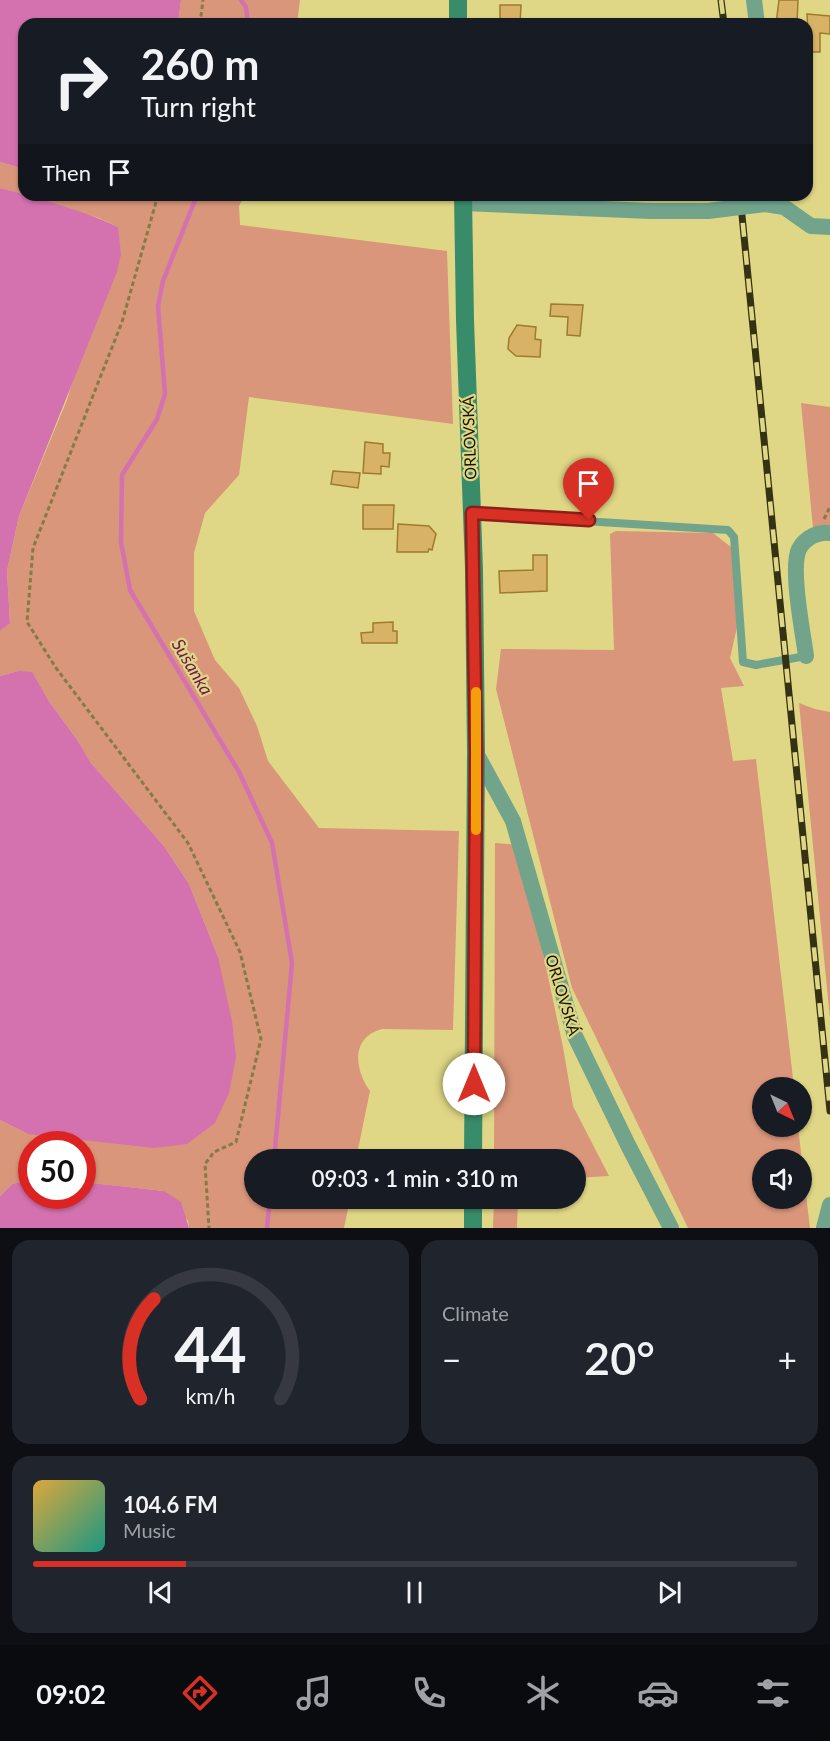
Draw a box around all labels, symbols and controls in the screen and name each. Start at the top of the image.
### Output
text: 260 m [141,39,259,89]
icon: right [42,42,120,120]
text: Turn right [141,90,256,123]
icon: arrive [103,156,136,189]
text: Then [42,159,91,186]
street label: ORLOVSKÁ [458,396,479,480]
pin [563,458,614,520]
icon: arrive [572,467,605,500]
water label: Sušanka [168,634,218,699]
street label: ORLOVSKÁ [542,952,585,1038]
position arrow [442,1052,506,1116]
north arrow [752,1077,812,1137]
map controls [752,1077,812,1209]
speed limit sign: 50 [18,1131,96,1209]
button: sound [752,1149,812,1209]
text: 09:03 · 1 min · 310 m [312,1165,518,1192]
text: Climate [442,1301,509,1325]
text: 44 [174,1311,247,1386]
text: 20° [584,1331,655,1385]
text: − [442,1339,461,1379]
text: + [778,1339,797,1379]
text: km/h [185,1383,236,1409]
text: 104.6 FM [123,1491,218,1518]
text: Music [123,1518,176,1542]
icon: previous [144,1576,177,1609]
icon: pause [398,1576,431,1609]
icon: next [653,1576,686,1609]
icon: directions [179,1672,221,1714]
icon: music [293,1672,335,1714]
icon: phone [408,1672,450,1714]
icon: climate [522,1672,564,1714]
icon: car [637,1672,679,1714]
icon: filters [752,1672,794,1714]
text: 09:02 [36,1677,106,1710]

